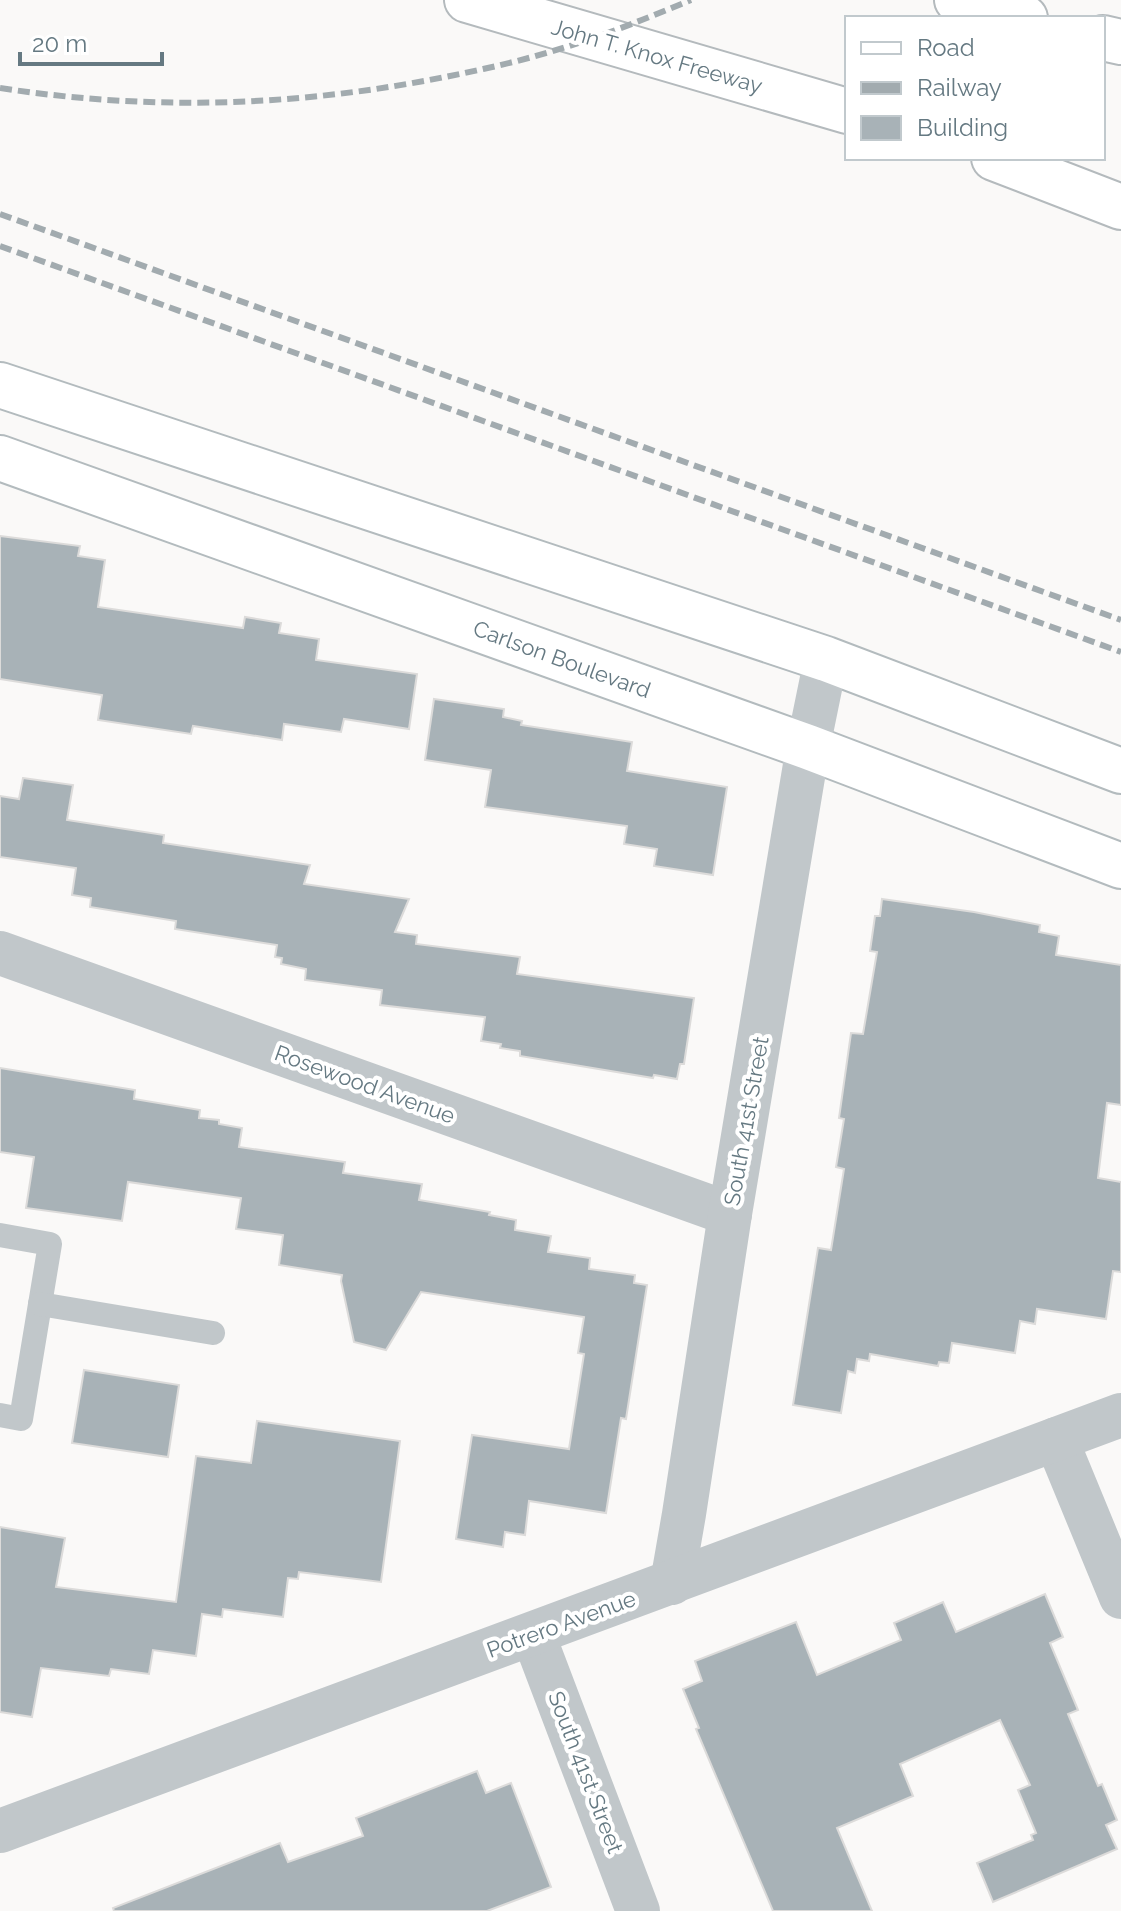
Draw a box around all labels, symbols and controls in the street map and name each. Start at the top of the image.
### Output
street label: John T. Knox Freeway [549,13,766,99]
scale bar [20,16,162,66]
legend [845,16,1105,160]
text: 20 m [32,29,87,58]
text: Road [917,33,975,62]
text: Railway [917,73,1002,102]
text: Building [917,113,1008,142]
street label: Carlson Boulevard [470,615,654,703]
street label: South 41st Street [718,1034,774,1208]
street label: Rosewood Avenue [271,1039,459,1129]
street label: Potrero Avenue [483,1585,639,1663]
street label: South 41st Street [543,1687,629,1857]

